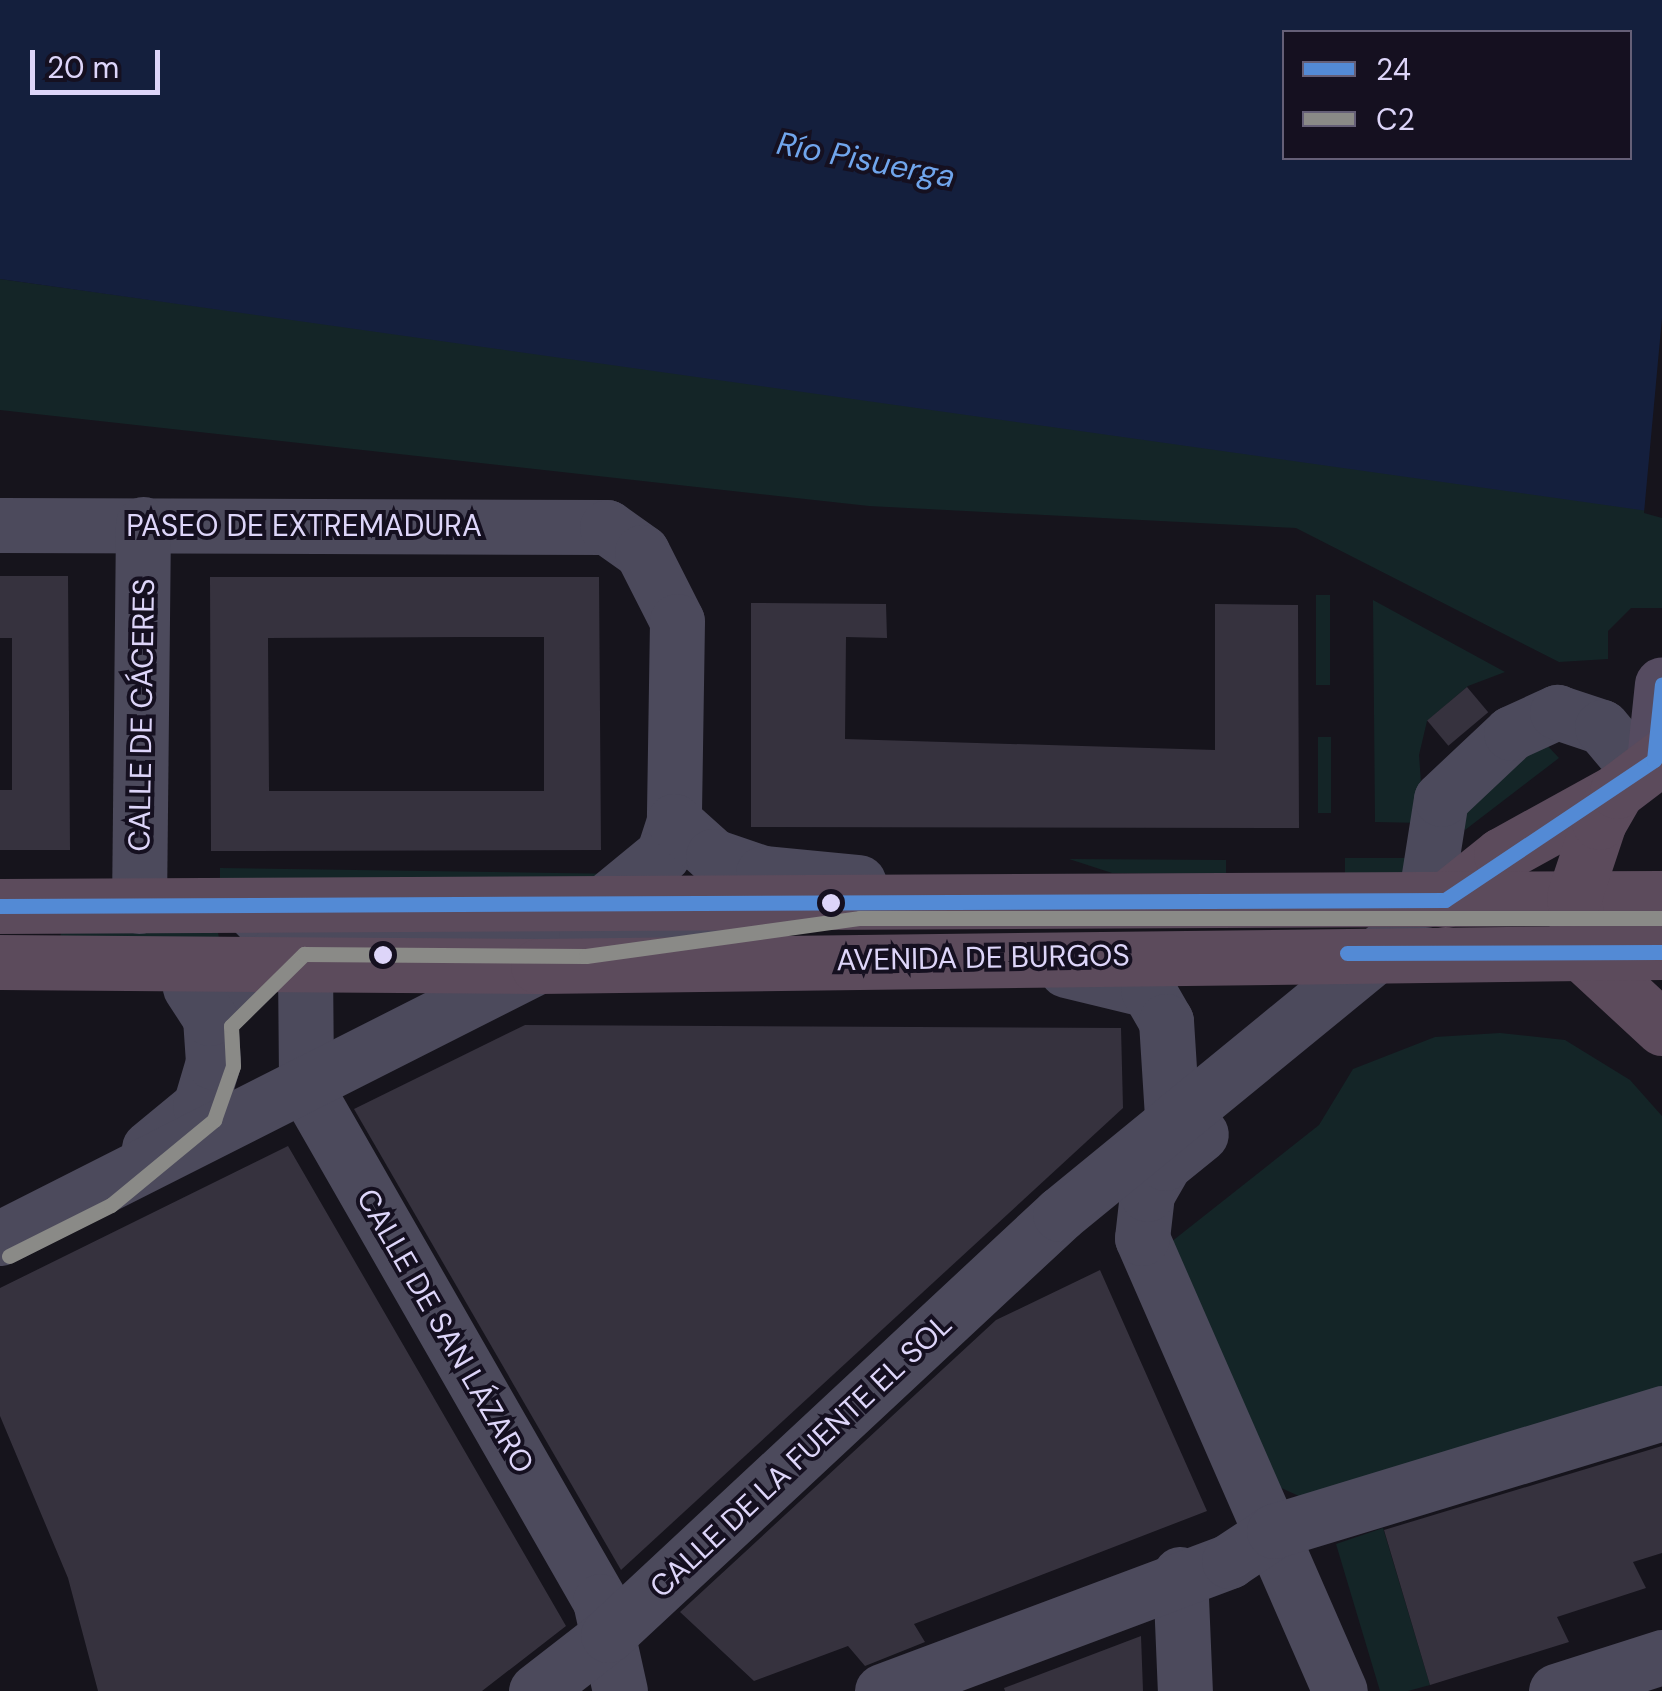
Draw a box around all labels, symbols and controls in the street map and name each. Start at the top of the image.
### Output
scale bar [35,30,165,92]
legend [1282,30,1632,160]
text: 20 m [47,48,119,87]
text: 24 [1376,50,1411,89]
text: C2 [1376,100,1415,139]
water label: Río Pisuerga [774,124,958,196]
street label: PASEO DE EXTREMADURA [126,508,482,544]
street label: CALLE DE CÁCERES [122,578,162,852]
unlabelled marker [821,893,841,913]
street label: AVENIDA DE BURGOS [836,937,1130,979]
unlabelled marker [373,945,393,965]
street label: CALLE DE SAN LÁZARO [349,1183,541,1479]
street label: CALLE DE LA FUENTE EL SOL [643,1307,959,1605]

